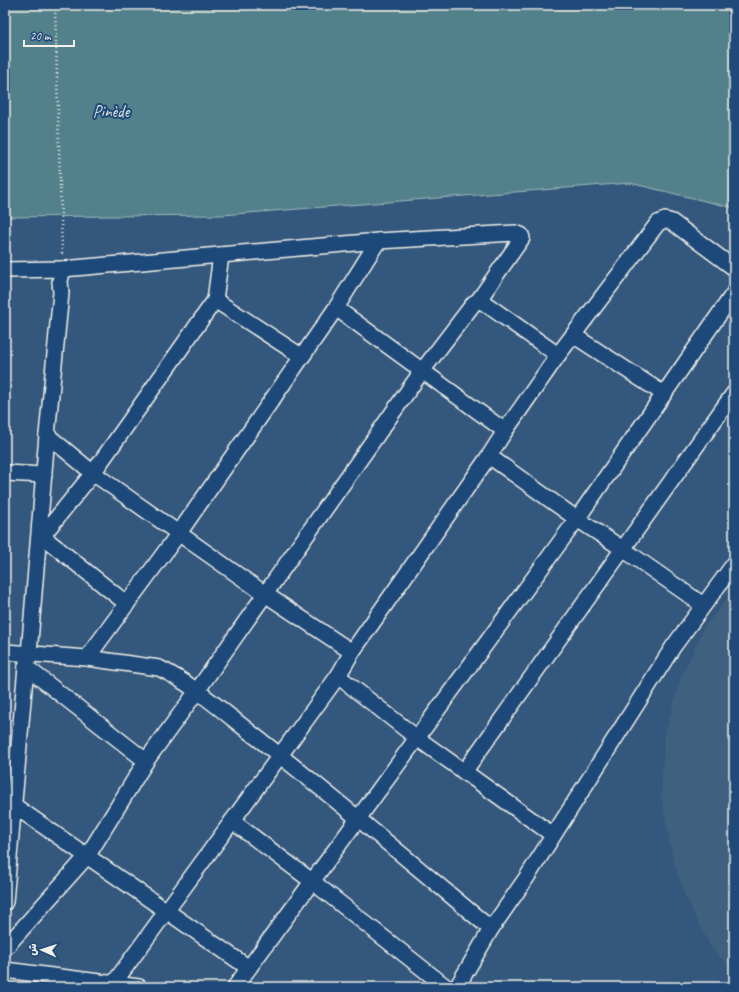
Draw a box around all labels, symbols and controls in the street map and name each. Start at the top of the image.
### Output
scale bar [24,22,74,48]
text: 20 m [30,28,52,44]
park label: Pinède [93,101,131,122]
north arrow [22,930,62,970]
text: ش [25,943,39,956]

